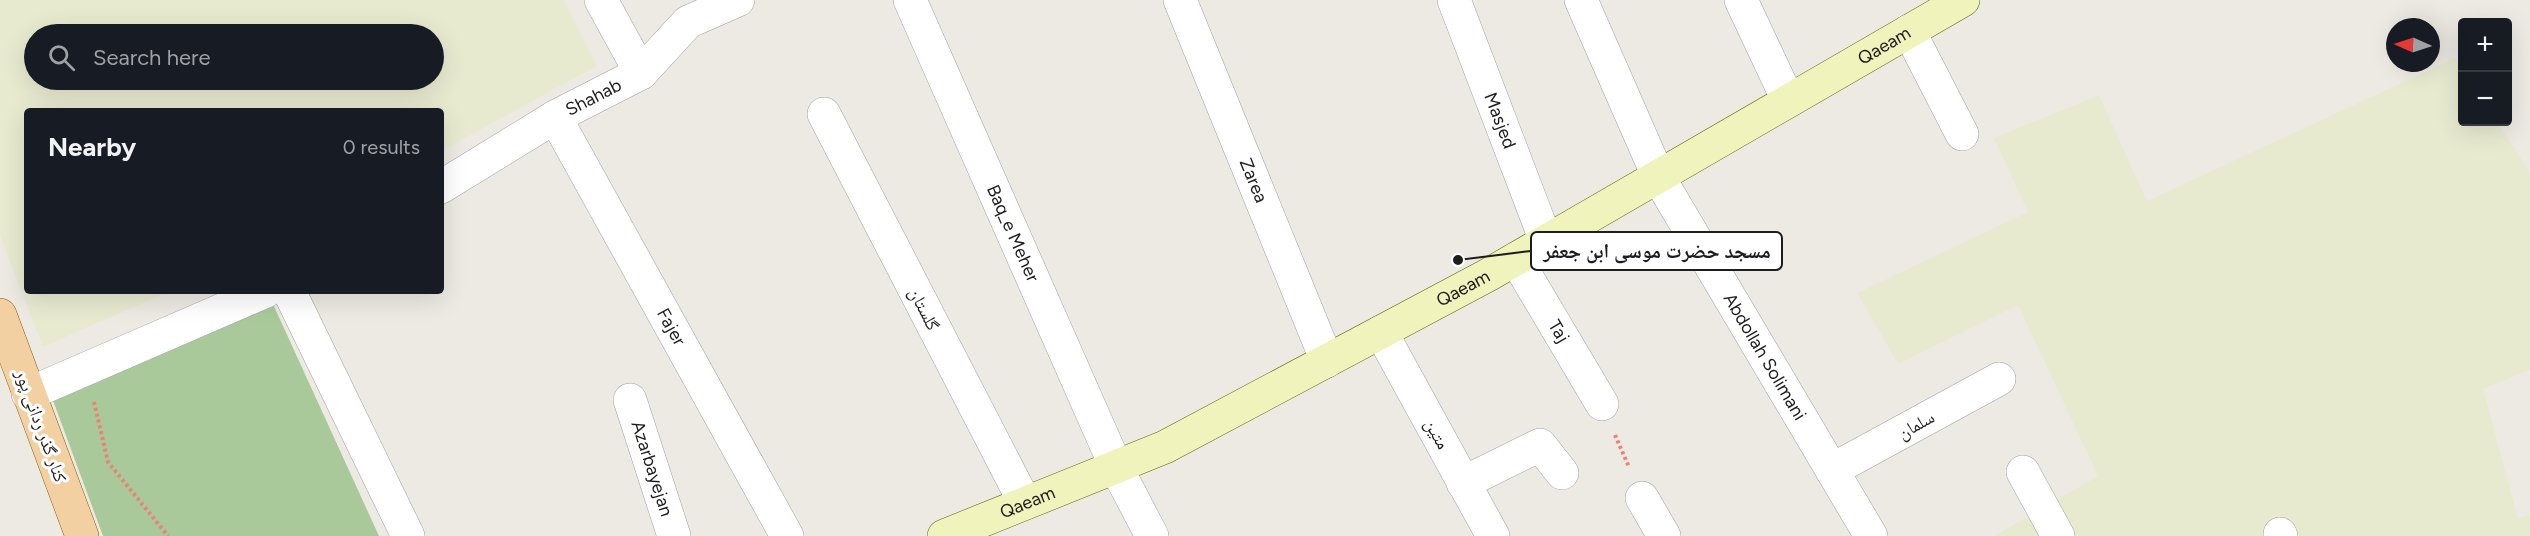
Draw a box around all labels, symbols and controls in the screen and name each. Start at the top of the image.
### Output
north arrow [2386,18,2440,72]
map controls [2458,18,2512,126]
button: + [2458,18,2512,72]
street label: Qaeam [1854,22,1915,70]
search box [24,24,444,90]
icon: search [45,41,78,74]
text: Search here [93,44,211,71]
button: − [2458,72,2512,126]
street label: Shahab [562,74,625,121]
street label: Masjed [1479,89,1521,152]
text: Nearby [48,131,136,163]
text: 0 results [343,135,420,159]
street label: Zarea [1235,155,1272,206]
street label: Baq_e Meher [982,181,1044,285]
callout: مسجد حضرت موسی ابن جعفر [1531,232,1782,270]
text: مسجد حضرت موسی ابن جعفر [1542,239,1771,264]
street label: Qaeam [1433,265,1494,311]
street label: گلستان [904,284,944,335]
street label: Abdollah Solimani [1719,289,1811,424]
street label: Fajer [652,304,690,350]
street label: Taj [1544,316,1574,347]
street label: کنار گذر ردانی پور [10,366,72,486]
street label: سلمان [1894,406,1938,444]
street label: متین [1420,415,1454,453]
street label: Azarbayejan [626,418,678,519]
street label: Qaeam [997,481,1058,523]

